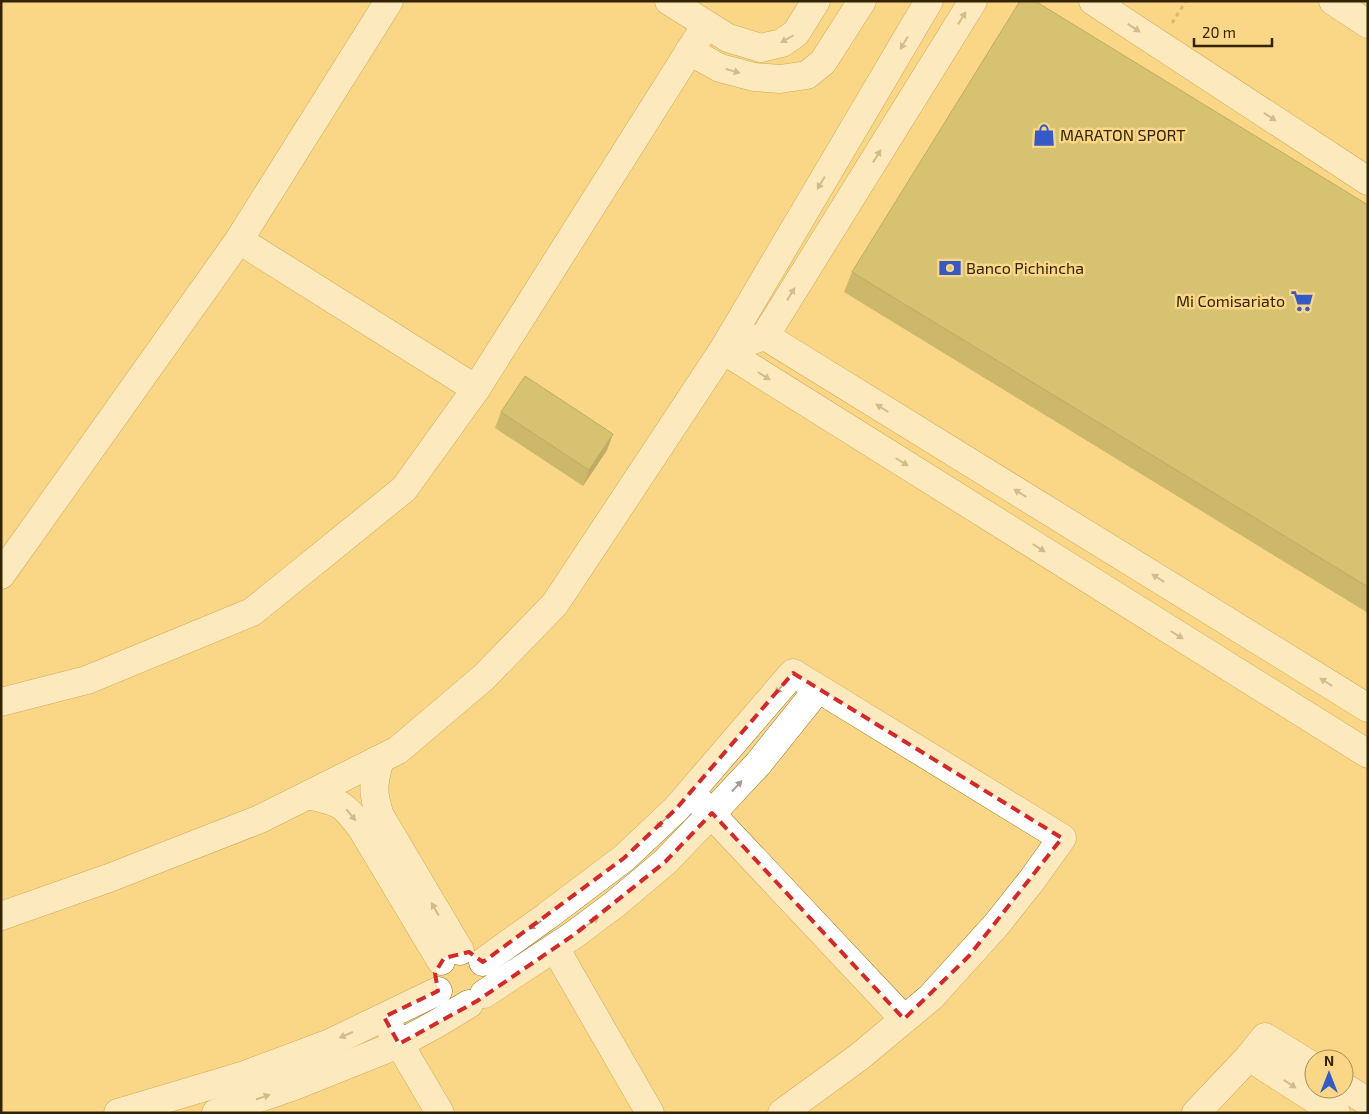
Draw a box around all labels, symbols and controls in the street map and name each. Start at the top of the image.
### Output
one-way arrow [958,12,967,25]
scale bar [1194,15,1272,47]
one-way arrow [1127,23,1140,33]
text: 20 m [1202,23,1236,41]
one-way arrow [780,34,793,43]
one-way arrow [900,36,908,51]
one-way arrow [726,68,741,76]
one-way arrow [1263,112,1276,121]
shop icon: MARATON SPORT [1031,122,1057,148]
place label: MARATON SPORT [1060,125,1186,144]
one-way arrow [872,150,881,163]
one-way arrow [817,177,826,190]
bank icon: Banco Pichincha [937,255,963,281]
place label: Banco Pichincha [966,258,1084,277]
one-way arrow [786,288,796,301]
supermarket icon: Mi Comisariato [1289,288,1315,314]
place label: Mi Comisariato [1176,291,1285,310]
one-way arrow [757,371,771,380]
one-way arrow [875,403,888,412]
one-way arrow [895,457,908,467]
one-way arrow [1013,488,1027,498]
one-way arrow [1033,544,1046,553]
one-way arrow [1152,574,1165,583]
one-way arrow [1170,630,1184,639]
one-way arrow [1320,678,1333,687]
one-way arrow [775,682,786,695]
one-way arrow [732,780,743,792]
one-way arrow [345,808,356,821]
one-way arrow [656,817,668,829]
one-way arrow [431,903,440,916]
one-way arrow [586,915,599,926]
one-way arrow [528,920,541,930]
one-way arrow [339,1032,353,1040]
north arrow [1304,1049,1354,1099]
text: N [1324,1052,1334,1069]
one-way arrow [1283,1079,1296,1088]
one-way arrow [255,1093,270,1100]

